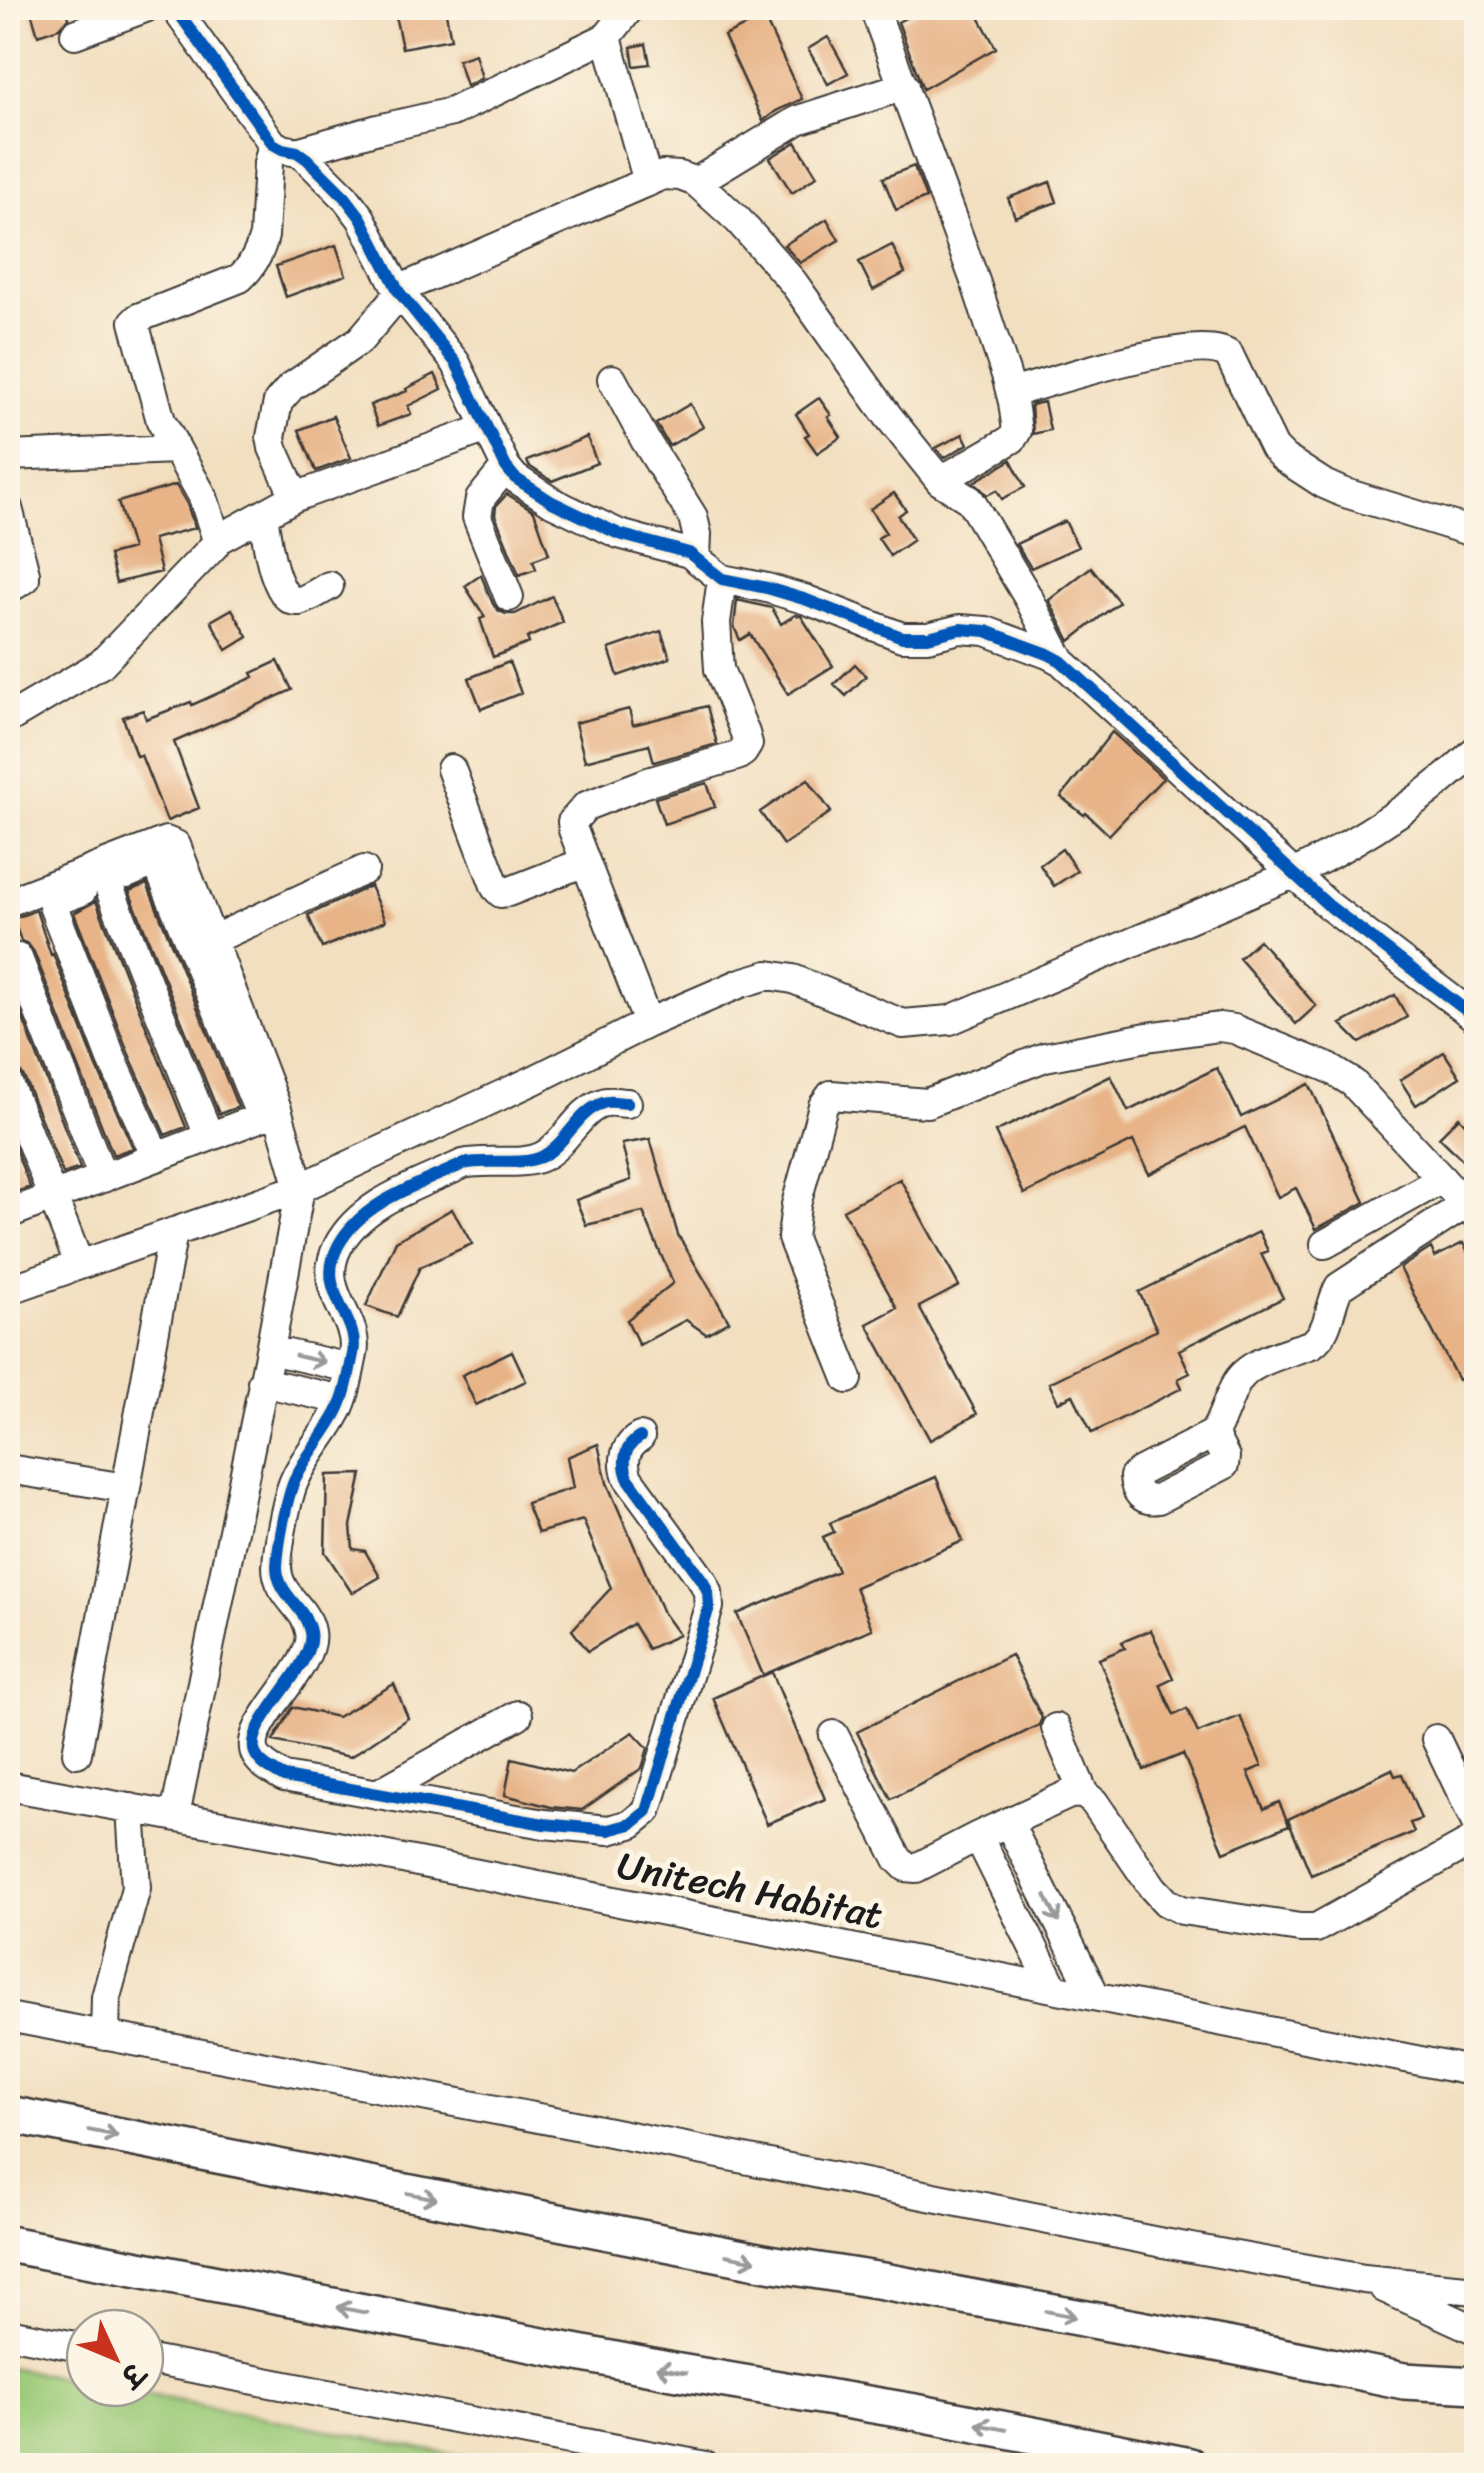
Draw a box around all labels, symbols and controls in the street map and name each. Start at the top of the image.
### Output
one-way arrow [293,1351,325,1369]
street label: Unitech Habitat [612,1832,888,1949]
one-way arrow [1043,1893,1062,1923]
one-way arrow [86,2124,119,2143]
one-way arrow [405,2187,437,2206]
one-way arrow [724,2250,756,2269]
one-way arrow [336,2300,369,2319]
one-way arrow [1044,2305,1077,2324]
north arrow [65,2308,165,2408]
text: उ [107,2349,159,2400]
one-way arrow [655,2360,688,2379]
one-way arrow [976,2416,1008,2435]

